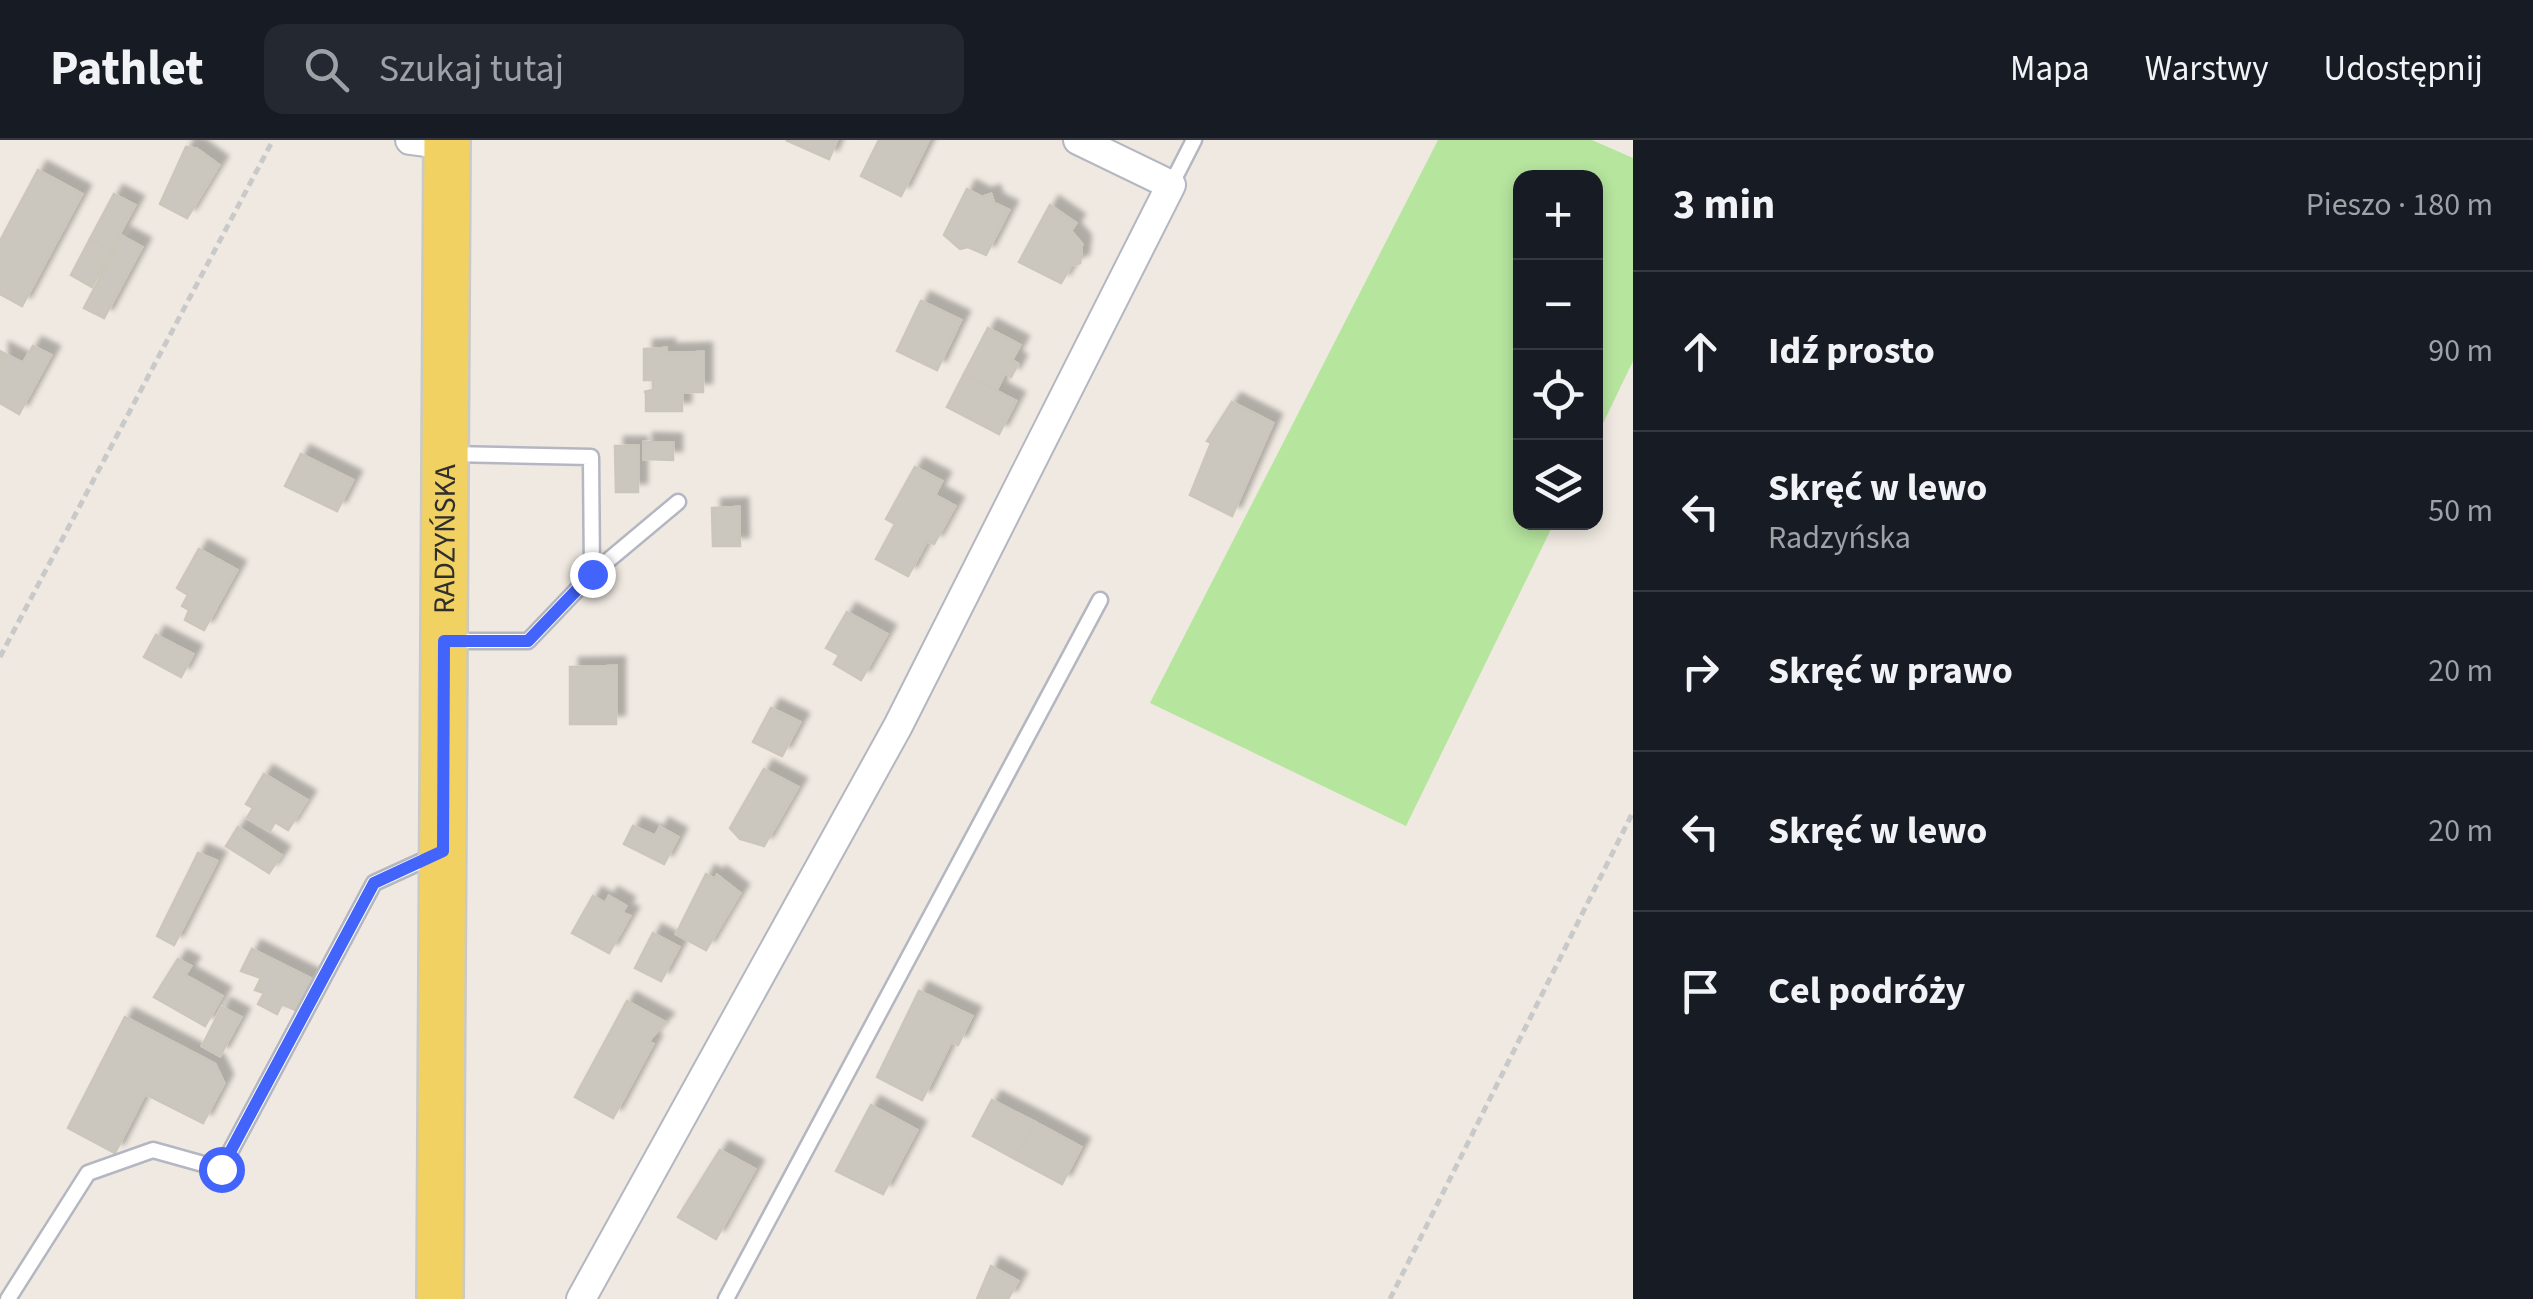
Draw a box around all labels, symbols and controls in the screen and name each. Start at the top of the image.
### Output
search box [264,24,964,114]
text: Pathlet [50,35,204,103]
icon: search [299,42,354,97]
text: Szukaj tutaj [379,42,564,96]
text: Mapa [2010,44,2090,94]
text: Warstwy [2145,44,2269,94]
text: Udostępnij [2324,44,2483,94]
map controls [1513,170,1603,530]
button: + [1513,170,1603,260]
text: 3 min [1673,175,1775,235]
text: Pieszo · 180 m [2306,182,2493,228]
button: − [1513,260,1603,350]
icon: ahead [1673,324,1728,379]
text: Idź prosto [1768,324,1935,378]
text: 90 m [2428,328,2493,374]
button: locate [1513,350,1603,440]
button: layers [1513,440,1603,530]
text: Skręć w lewo [1768,461,1987,515]
street label: RADZYŃSKA [423,463,467,614]
icon: left [1673,484,1728,539]
text: 50 m [2428,488,2493,534]
text: Radzyńska [1768,515,1911,561]
route end [570,552,616,598]
icon: right [1673,644,1728,699]
text: Skręć w prawo [1768,644,2013,698]
text: 20 m [2428,648,2493,694]
icon: left [1673,804,1728,859]
text: Skręć w lewo [1768,804,1987,858]
text: 20 m [2428,808,2493,854]
icon: arrive [1673,964,1728,1019]
text: Cel podróży [1768,964,1965,1018]
route start [199,1147,245,1193]

